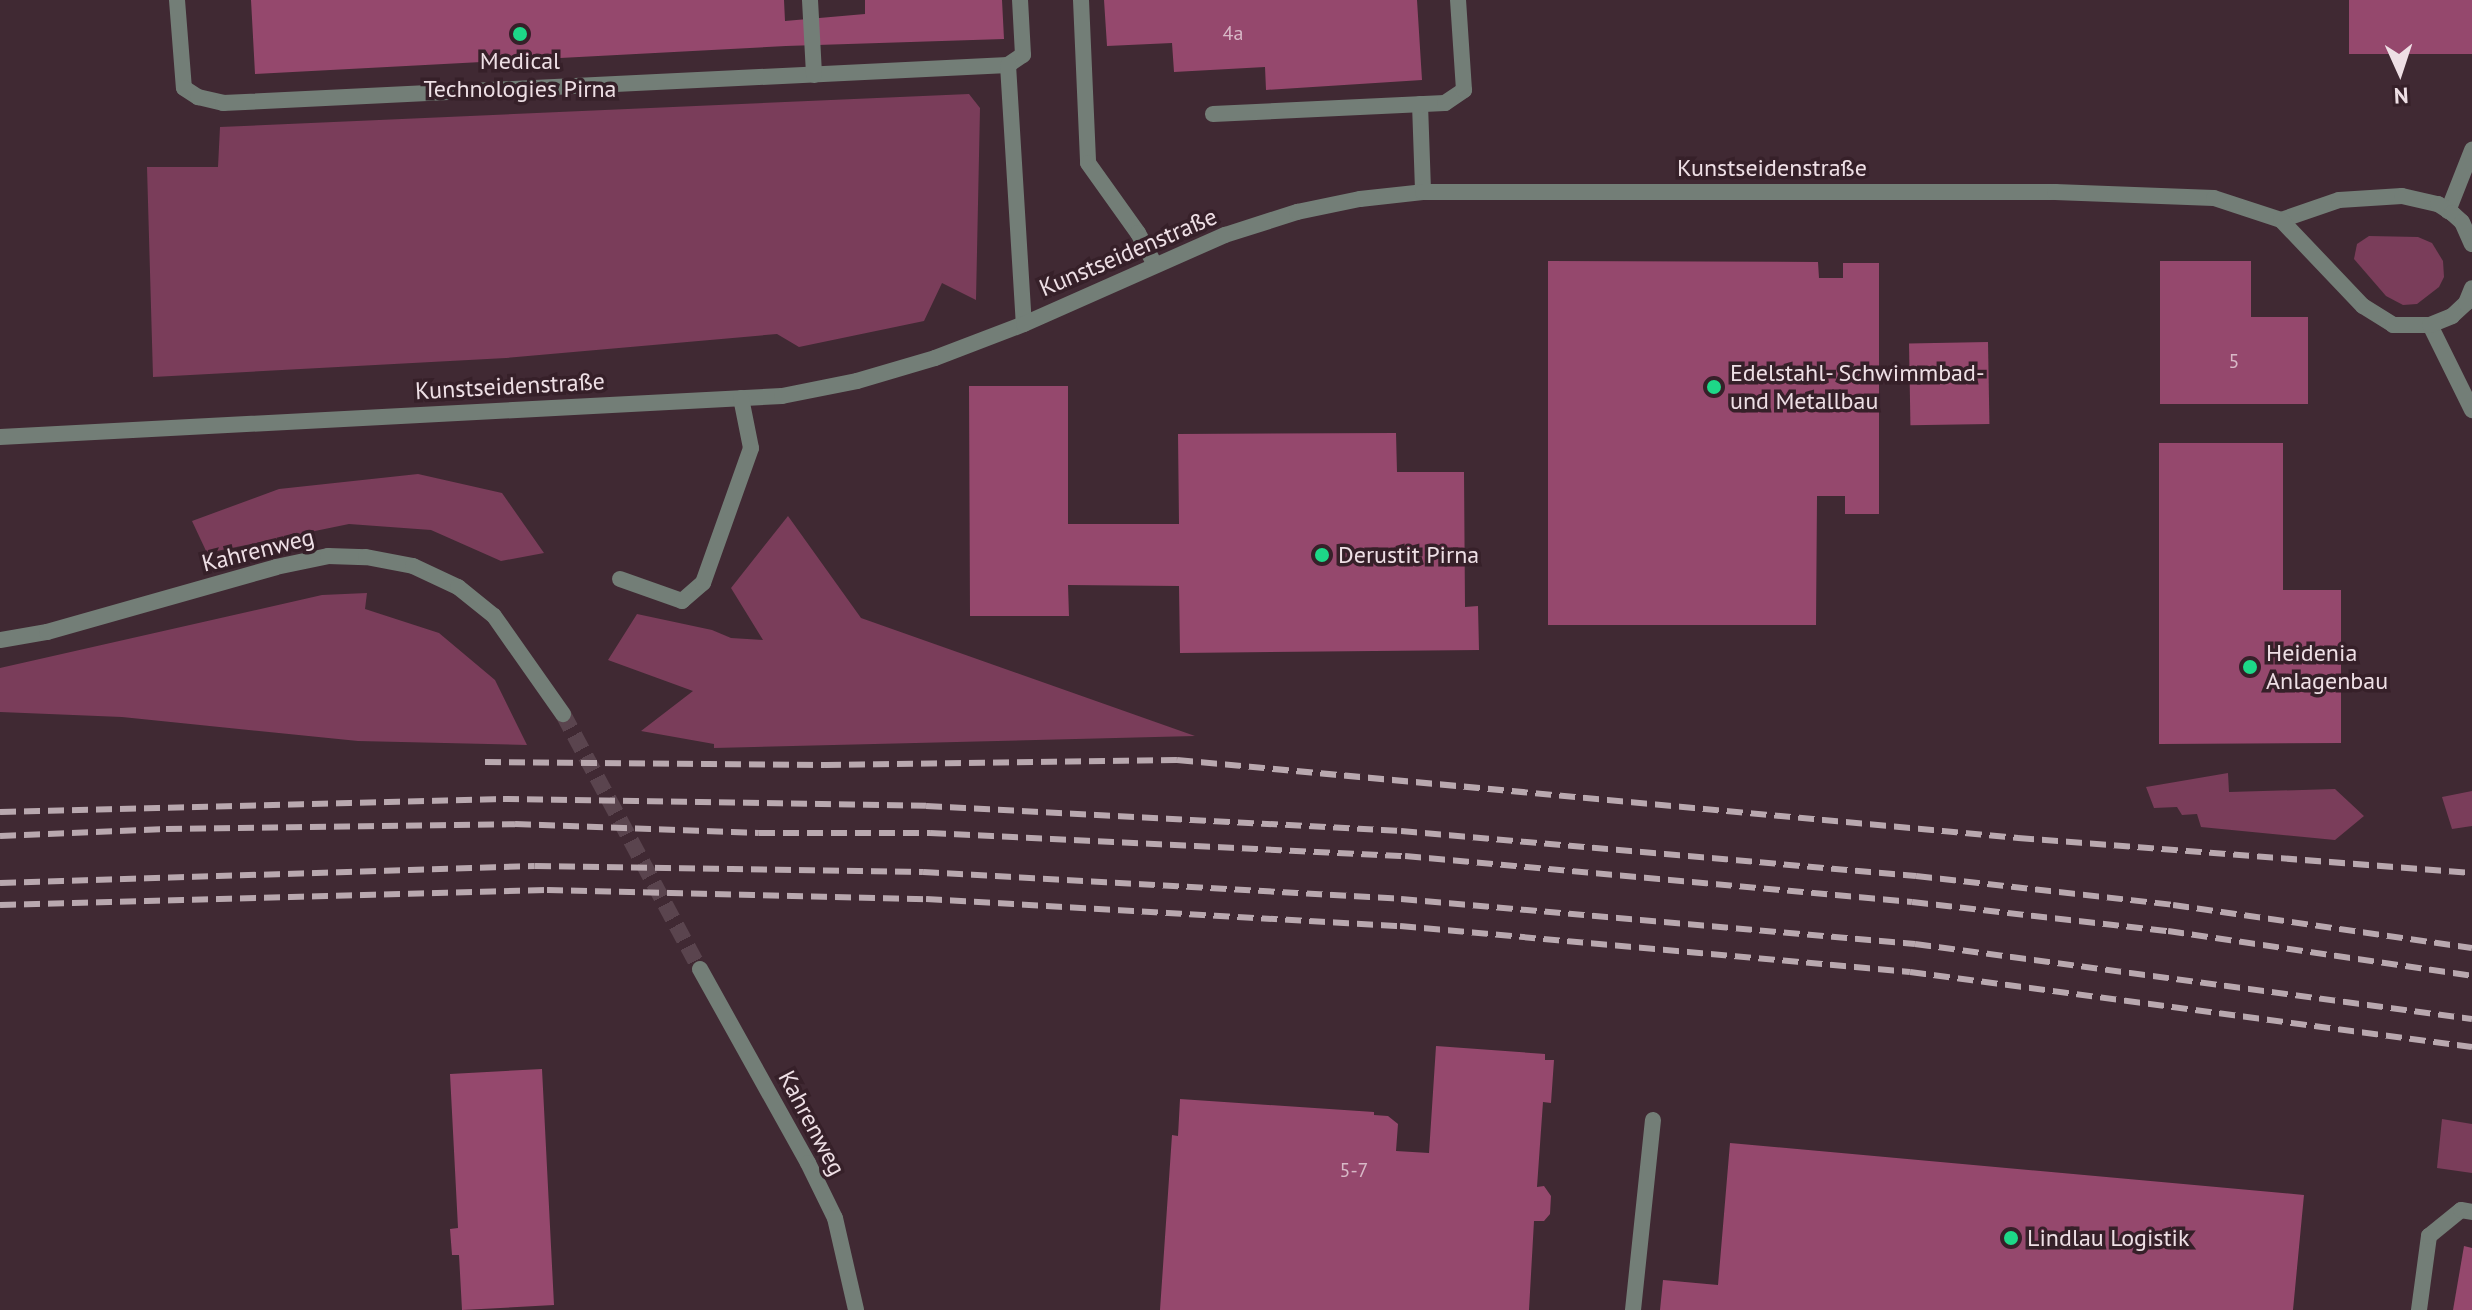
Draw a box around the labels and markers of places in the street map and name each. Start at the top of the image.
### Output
marker: Medical Technologies Pirna [511,25,529,43]
place label: Medical Technologies Pirna [423,47,617,103]
place label: Edelstahl- Schwimmbad- und Metallbau [1730,359,1986,415]
marker: Edelstahl- Schwimmbad- und Metallbau [1705,378,1723,396]
place label: Derustit Pirna [1338,541,1479,569]
marker: Derustit Pirna [1313,546,1331,564]
place label: Heidenia Anlagenbau [2266,639,2388,695]
marker: Heidenia Anlagenbau [2241,658,2259,676]
place label: Lindlau Logistik [2027,1224,2189,1252]
marker: Lindlau Logistik [2002,1229,2020,1247]

